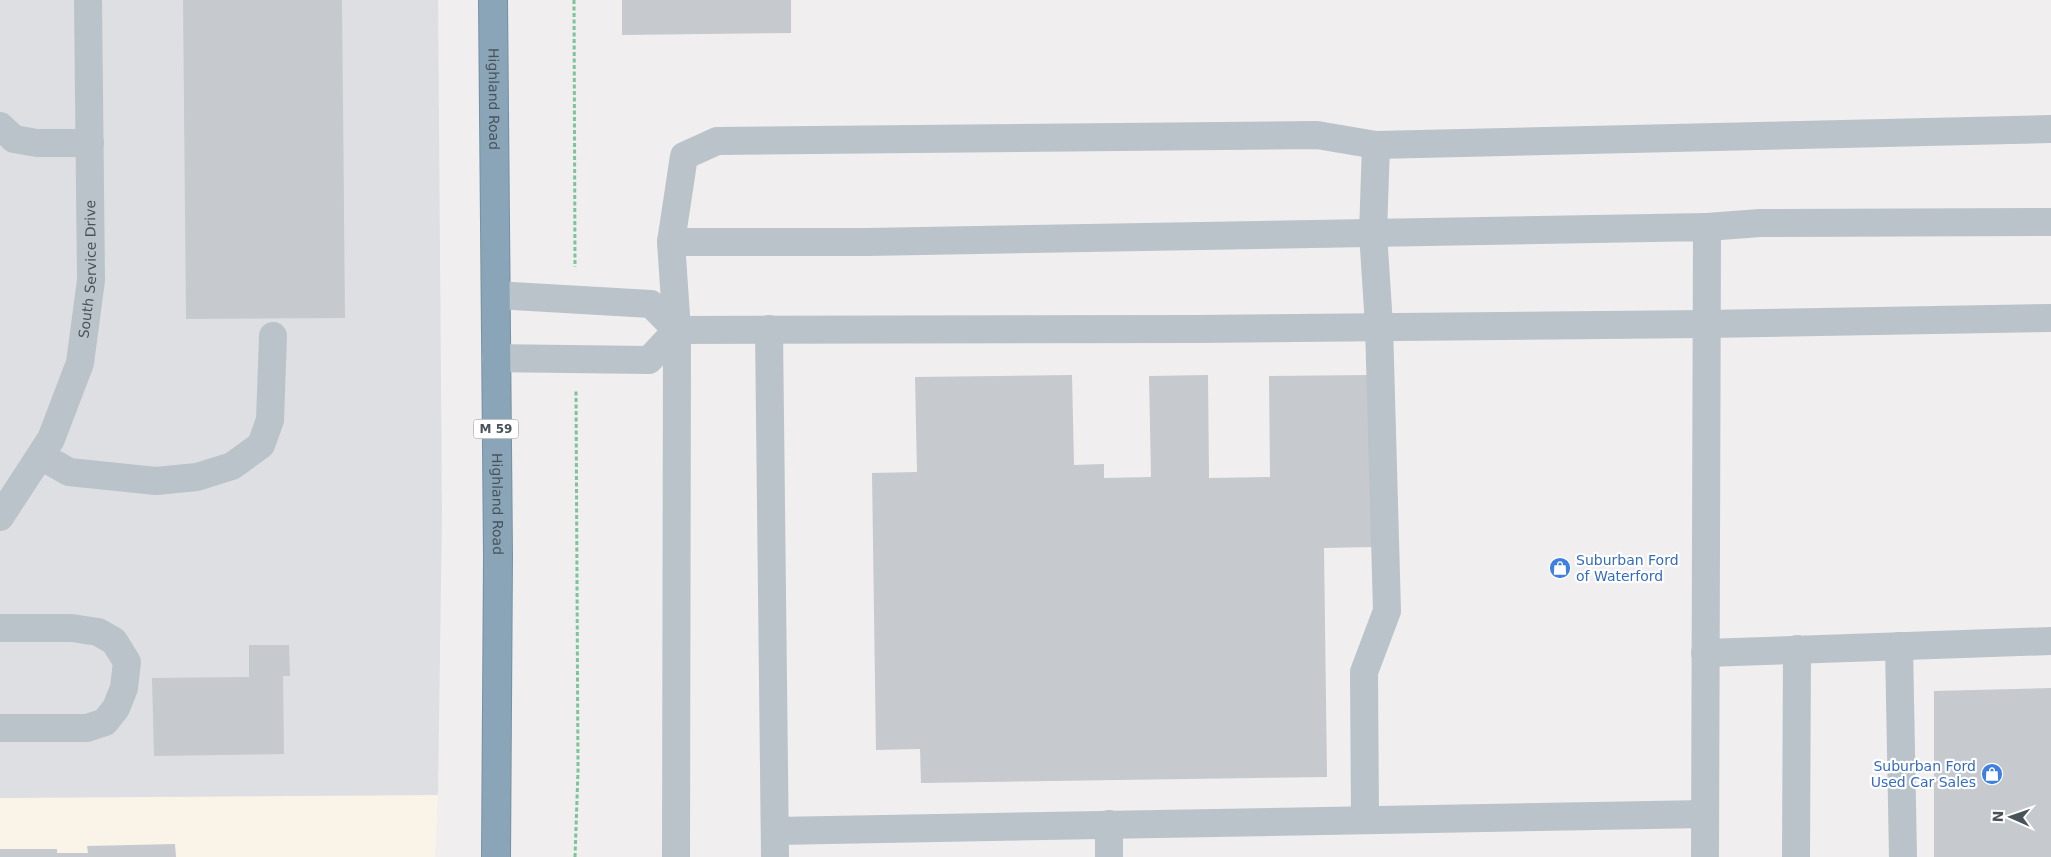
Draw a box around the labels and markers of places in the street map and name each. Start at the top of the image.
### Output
place label: Suburban Ford of Waterford [1576,552,1679,584]
shop icon: Suburban Ford of Waterford [1548,556,1572,580]
place label: Suburban Ford Used Car Sales [1871,758,1976,790]
shop icon: Suburban Ford Used Car Sales [1980,762,2004,786]

